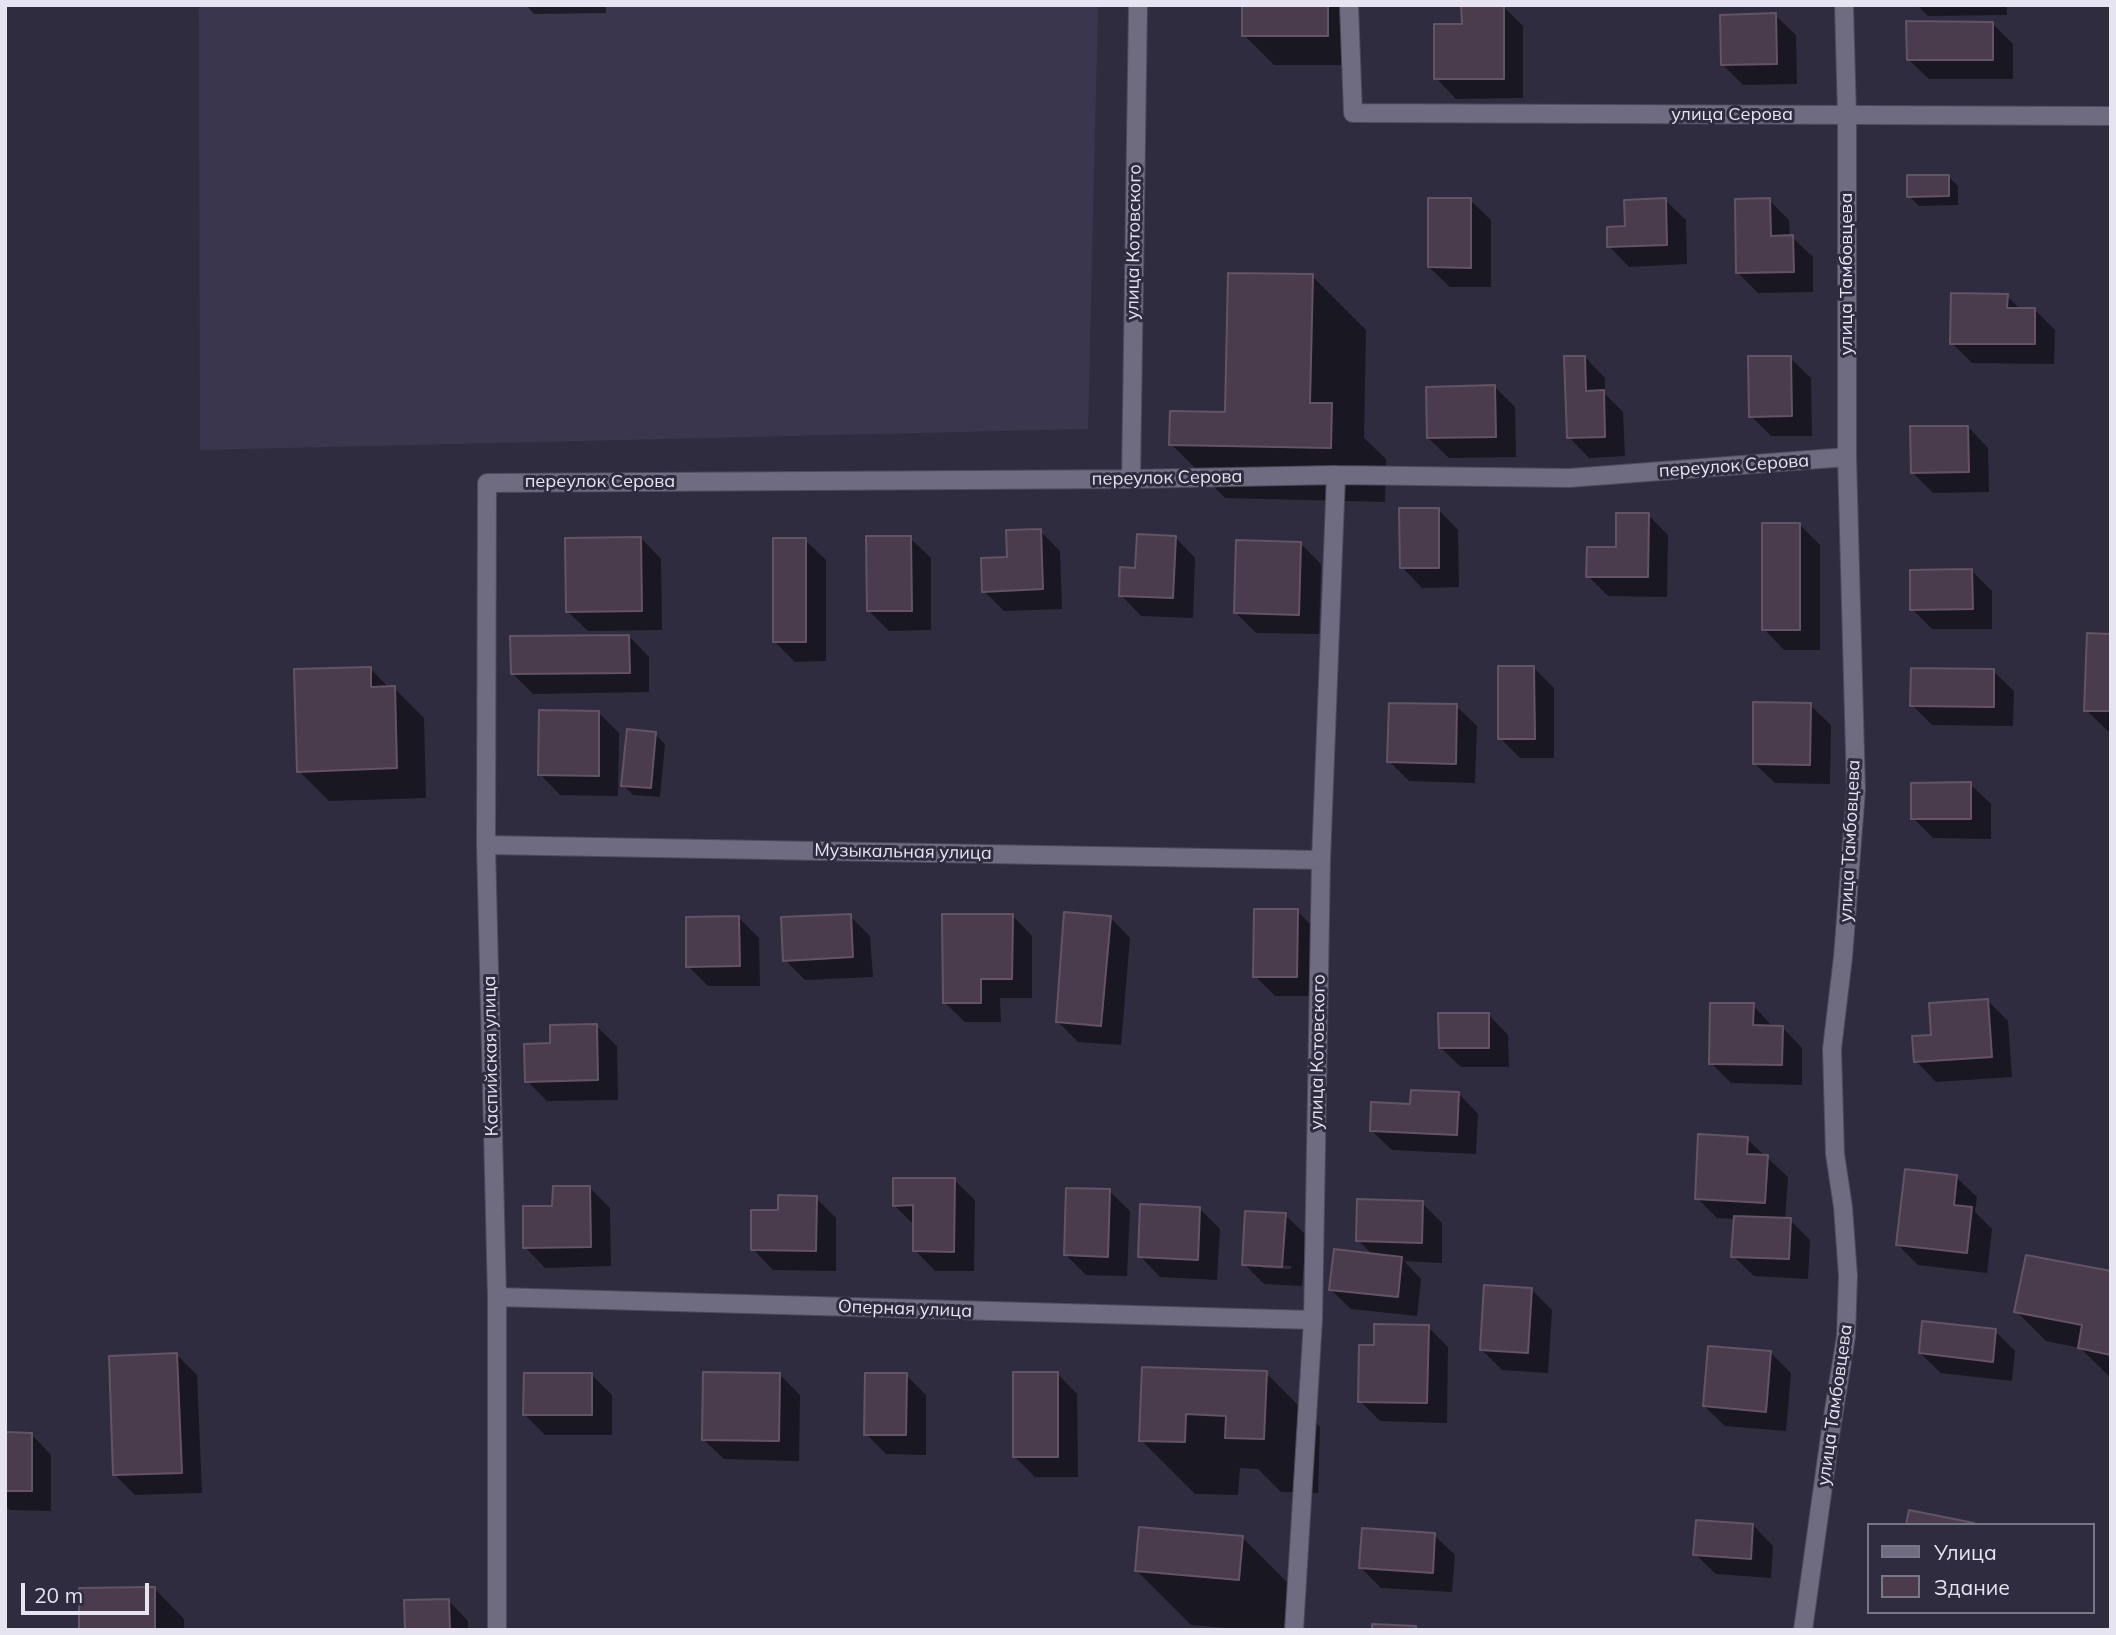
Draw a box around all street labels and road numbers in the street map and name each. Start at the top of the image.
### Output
street label: улица Серова [1671,104,1793,126]
street label: улица Котовского [1122,164,1146,320]
street label: улица Тамбовцева [1836,193,1858,355]
street label: переулок Серова [1658,450,1810,482]
street label: переулок Серова [1091,466,1243,490]
street label: переулок Серова [525,471,675,493]
street label: улица Тамбовцева [1835,759,1865,923]
street label: Музыкальная улица [814,840,992,864]
street label: улица Котовского [1306,974,1330,1130]
street label: Каспийская улица [479,975,503,1137]
street label: Оперная улица [837,1296,973,1322]
street label: улица Тамбовцева [1813,1323,1857,1487]

